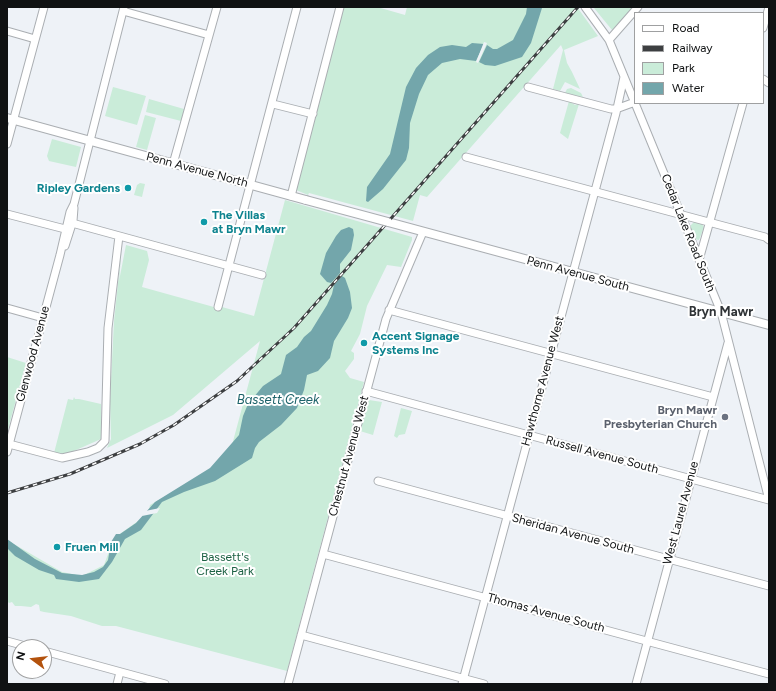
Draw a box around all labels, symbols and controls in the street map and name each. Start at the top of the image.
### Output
legend [634,12,764,104]
text: Road [672,21,700,35]
text: Railway [672,41,713,55]
text: Park [672,61,695,75]
text: Water [672,81,704,95]
street label: Penn Avenue North [145,149,249,191]
street label: Cedar Lake Road South [658,172,718,294]
place label: Ripley Gardens [37,181,120,195]
marker: Ripley Gardens [123,183,133,193]
place label: The Villas at Bryn Mawr [212,208,286,236]
marker: The Villas at Bryn Mawr [199,217,209,227]
street label: Penn Avenue South [525,253,631,295]
street label: Glenwood Avenue [13,304,53,404]
district label: Bryn Mawr [689,304,753,320]
street label: Hawthorne Avenue West [519,314,567,448]
place label: Accent Signage Systems Inc [372,329,459,357]
marker: Accent Signage Systems Inc [359,338,369,348]
water label: Bassett Creek [237,392,319,408]
street label: Chestnut Avenue West [326,394,372,518]
place label: Bryn Mawr Presbyterian Church [604,403,717,431]
marker: Bryn Mawr Presbyterian Church [720,412,730,422]
street label: Russell Avenue South [544,433,660,477]
street label: West Laurel Avenue [660,460,702,566]
street label: Sheridan Avenue South [510,511,636,557]
place label: Fruen Mill [65,540,119,554]
marker: Fruen Mill [52,542,62,552]
park label: Bassett's Creek Park [196,550,254,578]
street label: Thomas Avenue South [486,590,606,636]
north arrow [12,639,52,679]
text: N [14,650,28,662]

